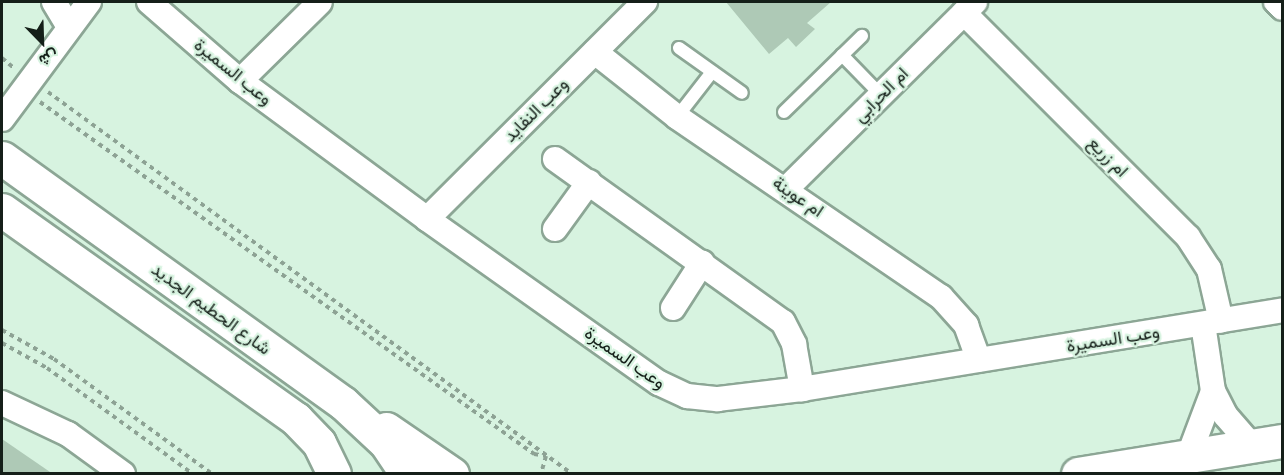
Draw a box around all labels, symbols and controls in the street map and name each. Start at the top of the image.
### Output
north arrow [12,12,72,72]
street label: وعب السميرة [190,34,276,110]
text: ش [35,44,63,73]
street label: ام الحرابي [849,63,913,127]
street label: وعب النفايد [499,73,573,147]
street label: ام زريع [1083,132,1133,182]
street label: ام عوينة [768,172,828,222]
street label: شارع الحطيم الجديد [147,258,275,360]
street label: وعب السميرة [1065,321,1161,357]
street label: وعب السميرة [580,322,670,394]

